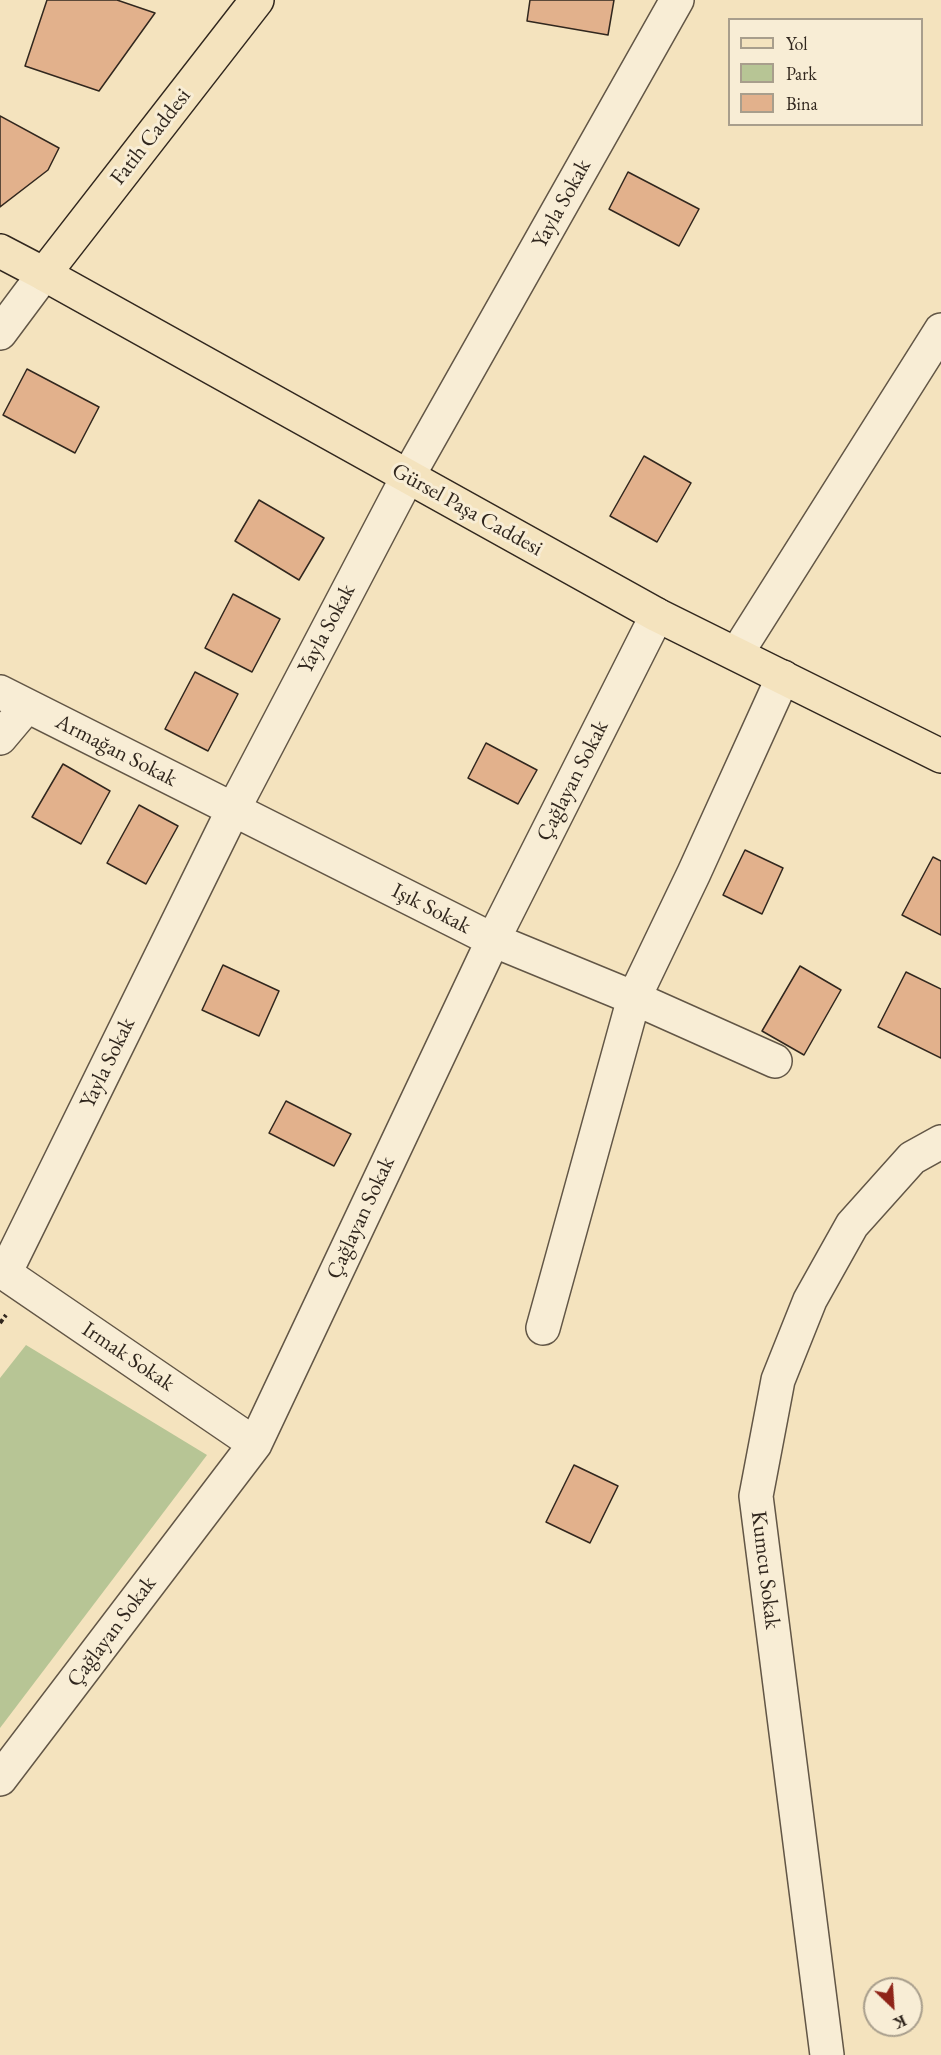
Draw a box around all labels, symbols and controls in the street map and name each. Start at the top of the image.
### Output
legend [728,18,923,126]
text: Yol [786,32,808,55]
text: Park [786,62,817,85]
street label: Fatih Caddesi [105,84,197,190]
text: Bina [786,92,818,115]
street label: Yayla Sokak [527,155,597,253]
street label: Gürsel Paşa Caddesi [387,458,547,562]
street label: Yayla Sokak [292,580,362,678]
street label: Armağan Sokak [51,709,181,793]
street label: Çağlayan Sokak [531,716,615,846]
street label: Işık Sokak [387,878,475,940]
street label: Yayla Sokak [75,1013,141,1113]
street label: Çağlayan Sokak [321,1153,401,1283]
street label: Irmak Sokak [77,1317,179,1397]
street label: Kumcu Sokak [745,1509,785,1631]
street label: Çağlayan Sokak [62,1571,162,1693]
north arrow [863,1977,923,2037]
text: K [890,2010,910,2034]

